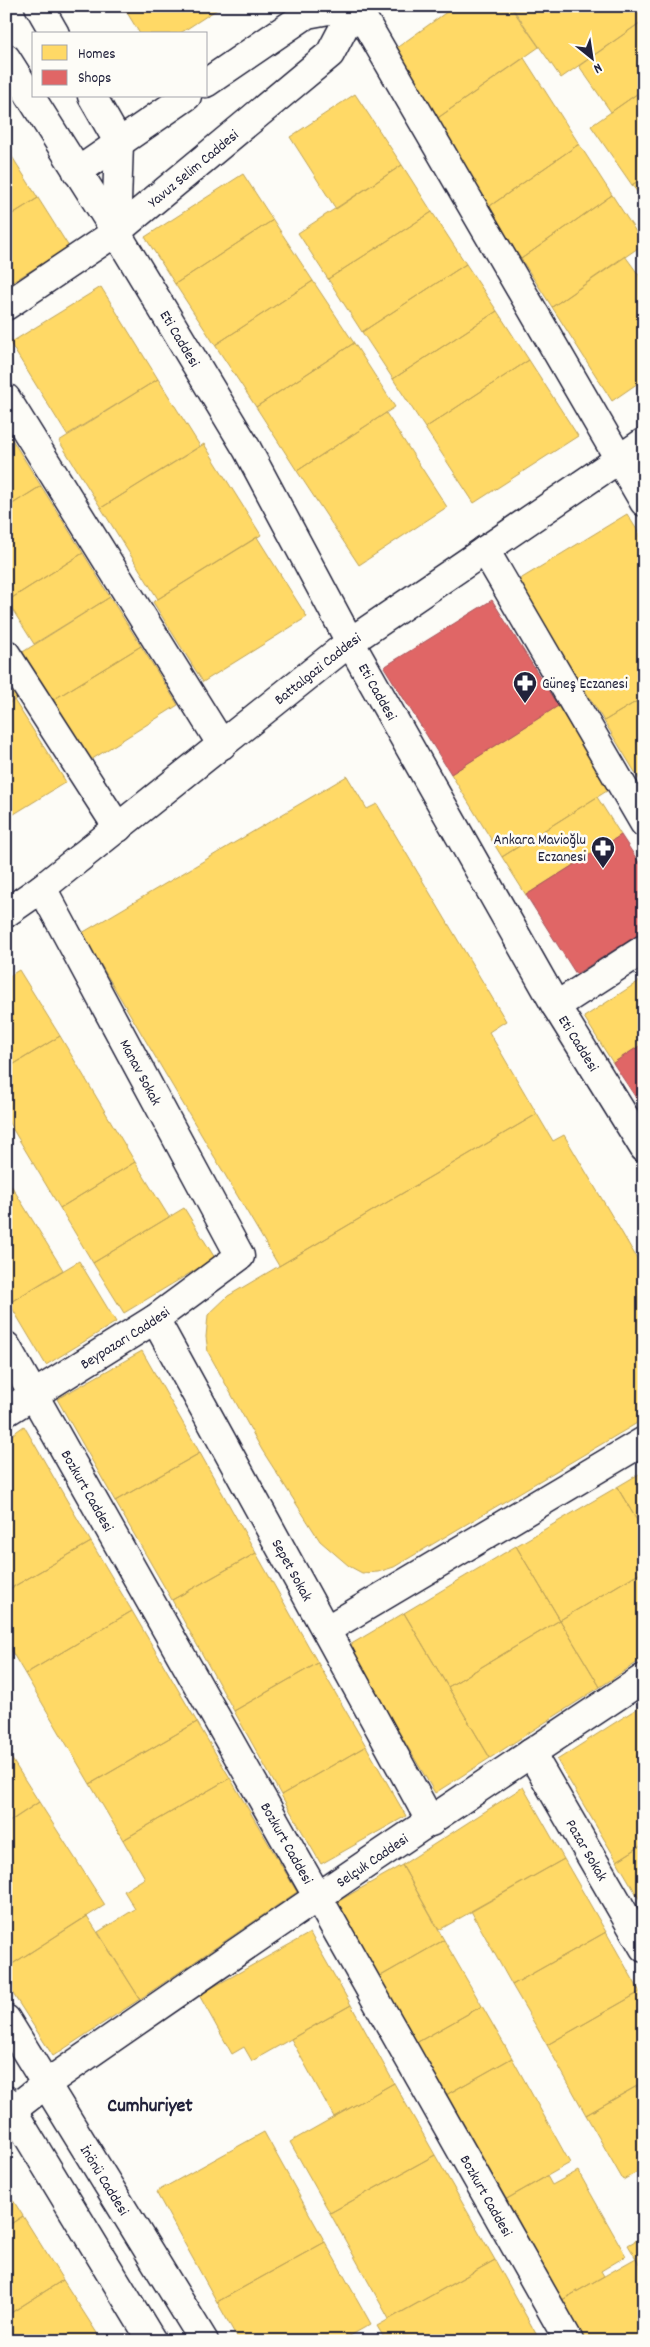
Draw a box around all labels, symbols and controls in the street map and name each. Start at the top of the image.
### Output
legend [32,32,208,98]
north arrow [568,32,618,82]
text: Homes [78,44,116,66]
text: N [589,57,605,78]
text: Shops [78,68,111,90]
street label: Yavuz Selim Caddesi [144,125,244,214]
street label: Eti Caddesi [153,307,204,372]
street label: Battalgazi Caddesi [270,628,366,711]
street label: Eti Caddesi [351,660,401,725]
pharmacy icon: Güneş Eczanesi [512,670,538,704]
place label: Güneş Eczanesi [542,674,628,696]
place label: Ankara Mavioğlu Eczanesi [494,830,586,869]
pharmacy icon: Ankara Mavioğlu Eczanesi [590,835,616,869]
street label: Eti Caddesi [551,1012,603,1077]
street label: Manav Sokak [113,1036,166,1110]
street label: Beypazarı Caddesi [76,1302,176,1376]
street label: Bozkurt Caddesi [54,1446,118,1537]
street label: Sepet Sokak [265,1535,317,1606]
street label: Bozkurt Caddesi [253,1799,318,1889]
street label: Pazar Sokak [559,1816,612,1886]
street label: Selçuk Caddesi [332,1829,414,1894]
district label: Cumhuriyet [107,2093,193,2121]
street label: İnönü Caddesi [73,2142,133,2221]
street label: Bozkurt Caddesi [453,2151,517,2242]

